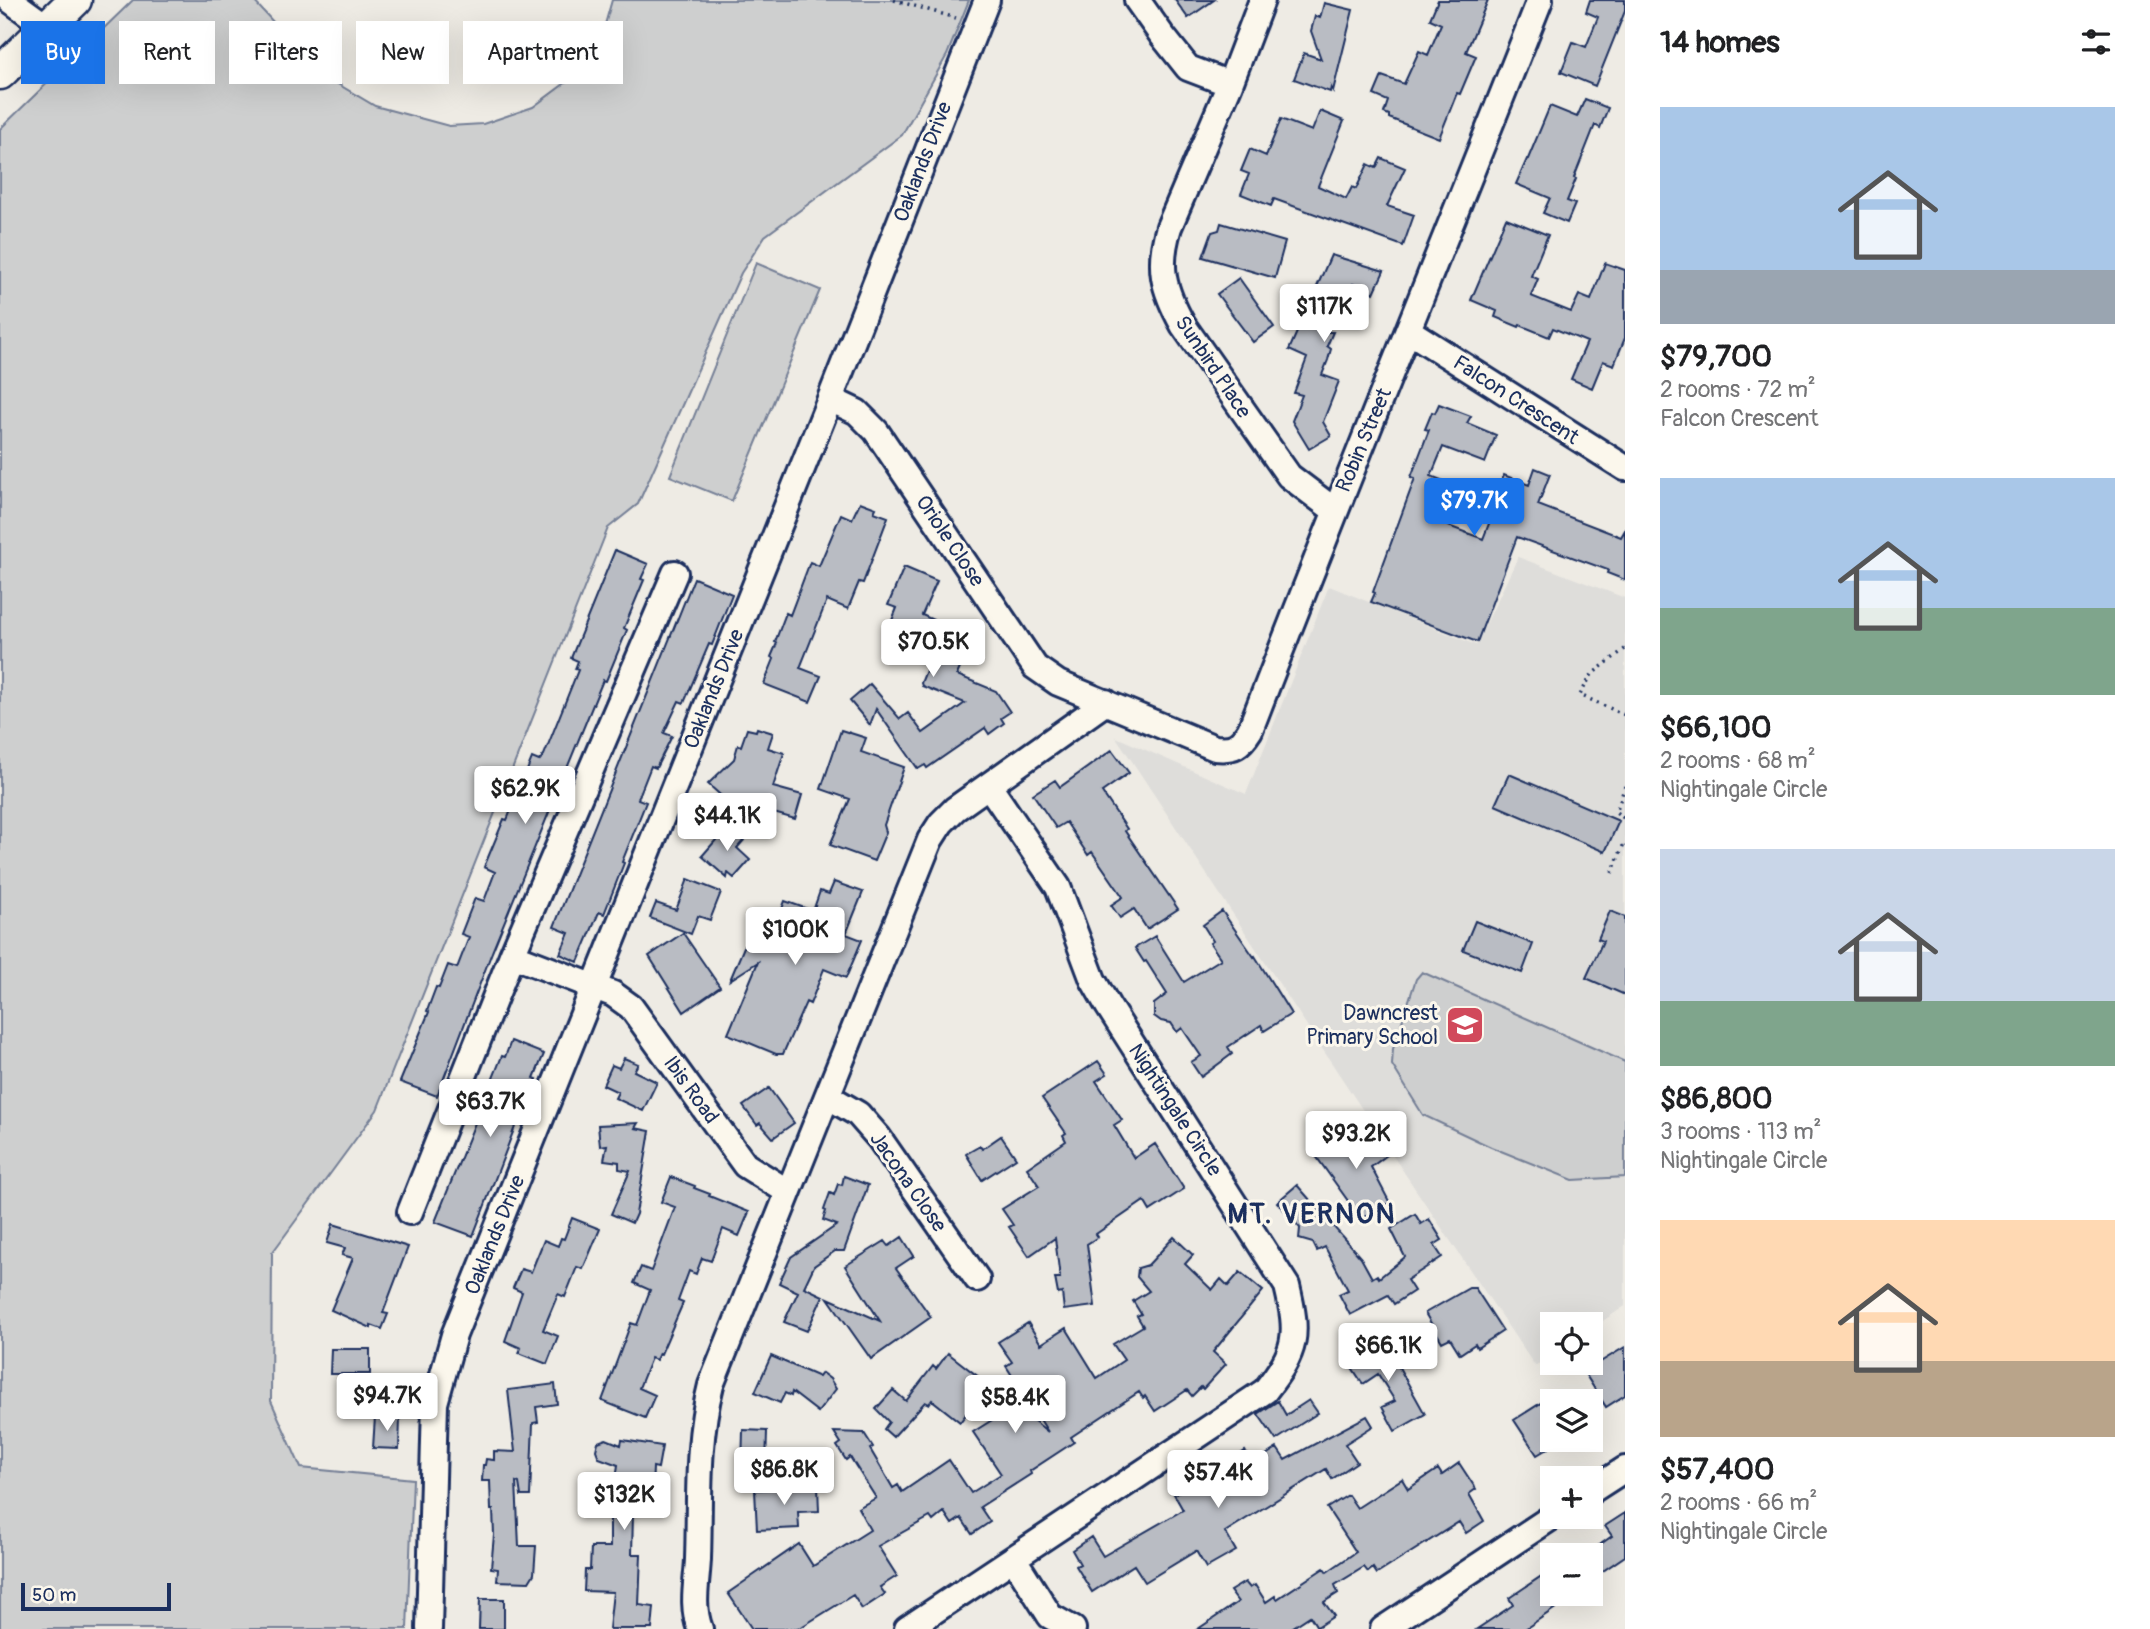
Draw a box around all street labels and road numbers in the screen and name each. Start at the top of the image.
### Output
street label: Oaklands Drive [888,97,959,226]
street label: Sunbird Place [1169,311,1258,424]
street label: Falcon Crescent [1448,349,1585,451]
street label: Robin Street [1330,383,1398,496]
street label: Oriole Close [910,490,991,592]
street label: Oaklands Drive [678,624,751,753]
street label: Nightingale Circle [1122,1039,1228,1182]
street label: Ibis Road [657,1051,725,1129]
street label: Jacona Close [863,1126,953,1238]
street label: Oaklands Drive [459,1170,532,1299]

